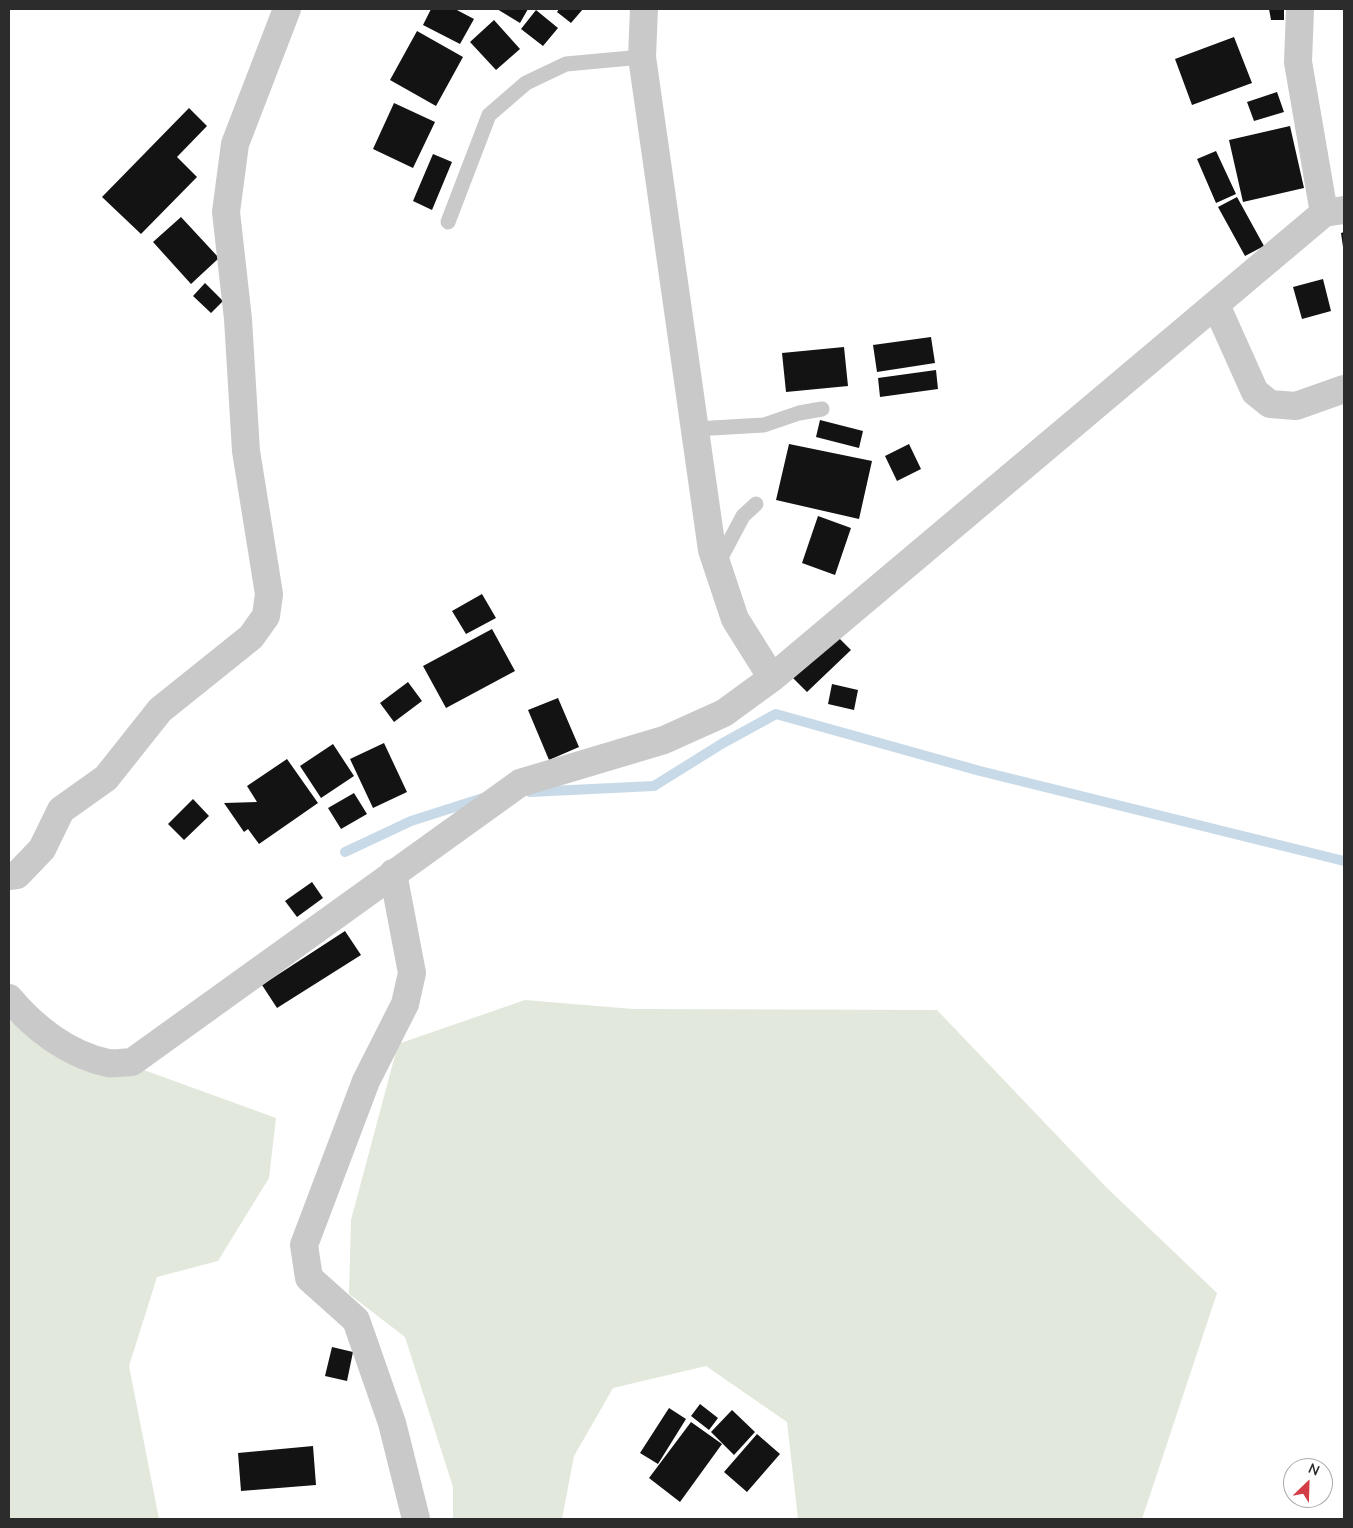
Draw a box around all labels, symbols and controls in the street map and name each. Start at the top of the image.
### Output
north arrow [1283,1458,1333,1508]
text: N [1305,1459,1323,1481]

